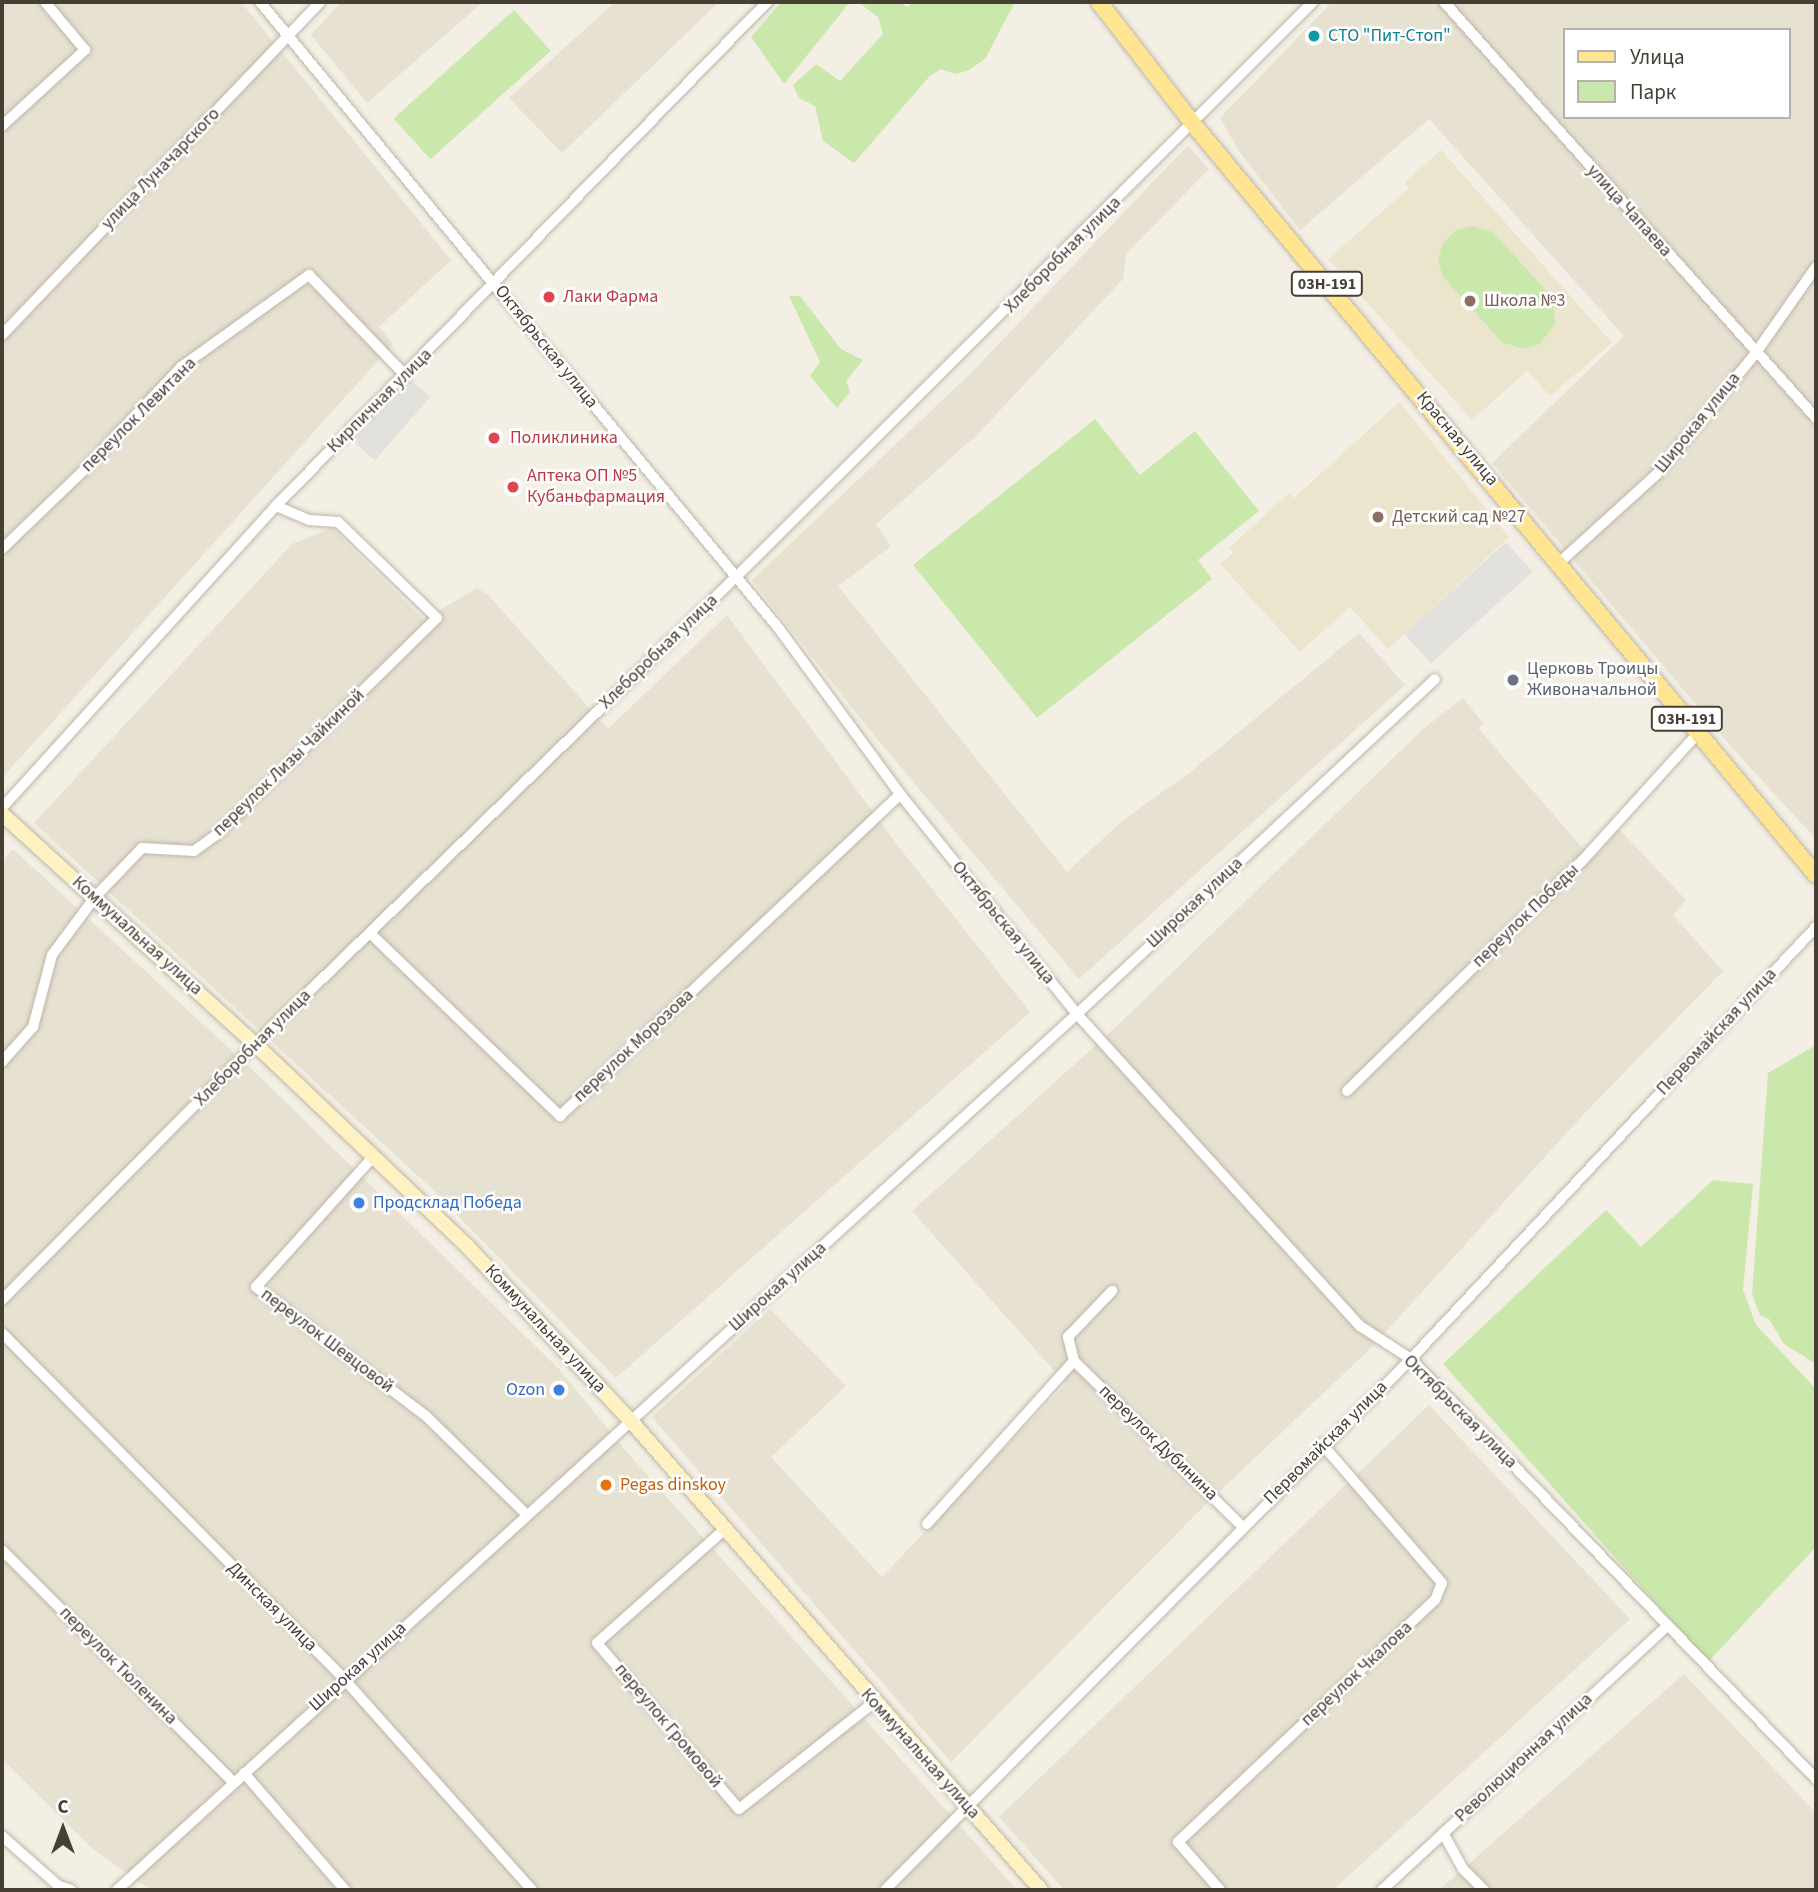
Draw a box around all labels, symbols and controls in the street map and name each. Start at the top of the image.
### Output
place label: СТО "Пит-Стоп" [1328,25,1451,47]
marker: СТО "Пит-Стоп" [1306,28,1322,44]
legend [1562,28,1790,119]
text: Улица [1630,42,1685,72]
text: Парк [1630,77,1676,107]
street label: улица Луначарского [97,104,225,234]
street label: улица Чапаева [1582,160,1676,262]
street label: Хлеборобная улица [1000,192,1126,318]
road number: 03Н-191 [1290,272,1364,296]
street label: Октябрьская улица [490,281,602,413]
place label: Лаки Фарма [563,286,658,308]
marker: Лаки Фарма [541,289,557,305]
place label: Школа №3 [1484,290,1565,312]
marker: Школа №3 [1462,293,1478,309]
street label: Кирпичная улица [323,344,437,458]
street label: переулок Левитана [77,353,201,477]
street label: Широкая улица [1651,368,1745,478]
street label: Красная улица [1411,387,1503,491]
place label: Поликлиника [510,427,618,449]
marker: Поликлиника [484,428,504,448]
place label: Аптека ОП №5 Кубаньфармация [527,466,665,508]
marker: Аптека ОП №5 Кубаньфармация [505,479,521,495]
place label: Детский сад №27 [1392,506,1526,528]
marker: Детский сад №27 [1370,509,1386,525]
street label: Хлеборобная улица [595,590,723,714]
place label: Церковь Троицы Живоначальной [1527,659,1658,702]
marker: Церковь Троицы Живоначальной [1505,672,1521,688]
street label: переулок Лизы Чайкиной [209,685,369,841]
road number: 03Н-191 [1650,706,1724,732]
street label: Широкая улица [1142,853,1248,953]
street label: Октябрьская улица [947,857,1059,989]
street label: переулок Победы [1468,860,1584,972]
street label: Коммунальная улица [67,872,207,1000]
street label: Первомайская улица [1652,964,1782,1100]
street label: Хлеборобная улица [190,985,316,1111]
street label: переулок Морозова [569,985,699,1107]
place label: Продсклад Победа [373,1192,522,1214]
marker: Продсклад Победа [351,1195,367,1211]
street label: Широкая улица [725,1238,831,1336]
street label: Коммунальная улица [480,1260,610,1398]
street label: переулок Шевцовой [256,1284,398,1398]
street label: Октябрьская улица [1399,1351,1521,1473]
street label: Первомайская улица [1260,1377,1392,1509]
place label: Ozon [506,1379,545,1401]
street label: переулок Дубинина [1094,1381,1222,1505]
marker: Ozon [551,1382,567,1398]
place label: Pegas dinskoy [620,1474,726,1496]
marker: Pegas dinskoy [598,1477,614,1493]
street label: Динская улица [223,1558,321,1656]
street label: переулок Тюленина [54,1602,182,1730]
street label: переулок Чкалова [1297,1617,1417,1731]
street label: Широкая улица [305,1618,411,1716]
street label: переулок Громовой [610,1659,726,1793]
street label: Коммунальная улица [856,1684,984,1824]
street label: Революционная улица [1451,1689,1597,1827]
north arrow [28,1794,98,1864]
text: С [57,1794,69,1821]

